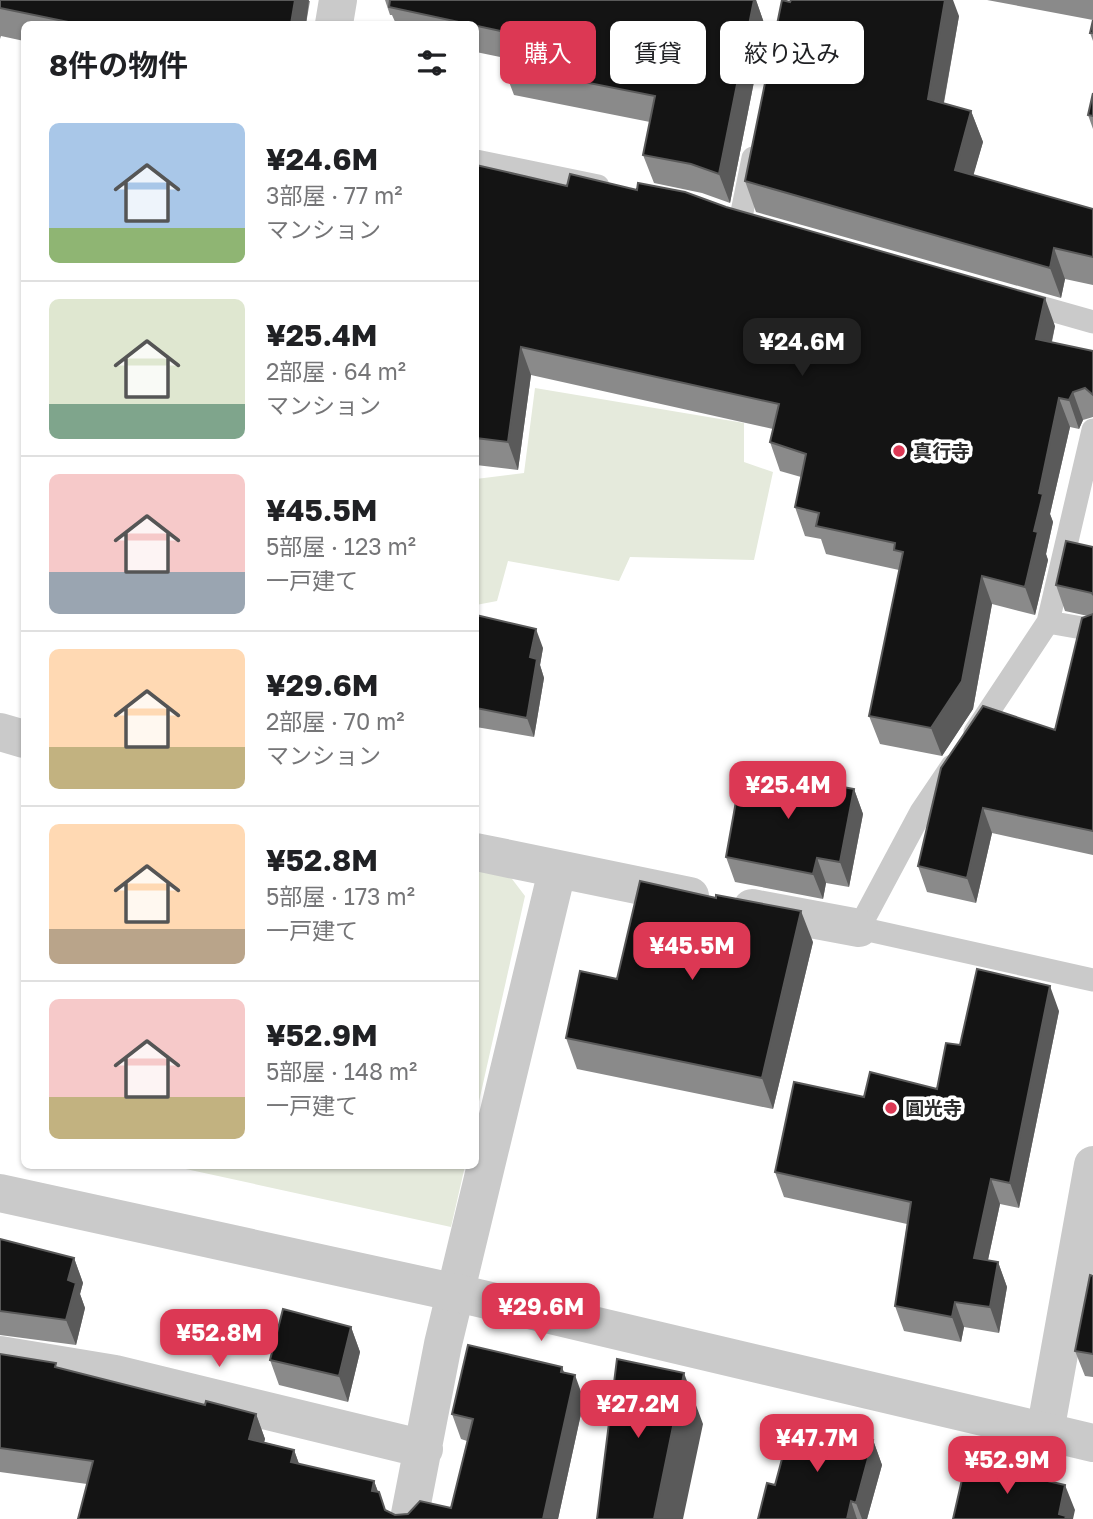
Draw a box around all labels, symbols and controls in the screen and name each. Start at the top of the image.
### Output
chip: 購入 [500,21,596,84]
chip: 賃貸 [610,21,706,84]
chip: 絞り込み [720,21,864,84]
icon: filters [413,44,451,82]
text: 8件の物件 [49,47,188,83]
text: ¥24.6M [266,141,378,177]
icon: home [105,151,189,235]
text: 3部屋 · 77 m² [266,181,403,209]
text: マンション [266,215,381,243]
text: ¥25.4M [266,317,377,353]
pin: ¥24.6M [745,318,859,378]
icon: home [105,327,189,411]
text: ¥24.6M [759,327,845,355]
text: 2部屋 · 64 m² [266,357,406,385]
text: マンション [266,391,381,419]
place label: 真行寺 [913,439,970,462]
marker: 真行寺 [891,443,907,459]
text: ¥45.5M [266,492,377,528]
icon: home [105,502,189,586]
text: 5部屋 · 123 m² [266,532,416,560]
text: 一戸建て [266,566,358,594]
text: ¥29.6M [266,667,379,703]
icon: home [105,677,189,761]
text: 2部屋 · 70 m² [266,707,405,735]
text: マンション [266,741,381,769]
pin: ¥25.4M [731,762,845,821]
text: ¥25.4M [745,770,831,798]
text: ¥52.8M [266,842,378,878]
icon: home [105,852,189,936]
text: 5部屋 · 173 m² [266,882,415,910]
text: 一戸建て [266,916,358,944]
pin: ¥45.5M [635,922,749,982]
text: ¥45.5M [649,931,735,959]
text: ¥52.9M [266,1017,378,1053]
icon: home [105,1027,189,1111]
text: 5部屋 · 148 m² [266,1057,417,1085]
text: 一戸建て [266,1091,358,1119]
place label: 圓光寺 [905,1096,962,1119]
marker: 圓光寺 [883,1100,899,1116]
pin: ¥29.6M [484,1284,598,1343]
text: ¥29.6M [498,1292,584,1320]
pin: ¥52.8M [162,1310,276,1369]
text: ¥52.8M [176,1318,262,1346]
pin: ¥27.2M [581,1380,695,1440]
text: ¥27.2M [596,1389,680,1417]
pin: ¥47.7M [760,1414,874,1474]
text: ¥47.7M [776,1423,858,1451]
pin: ¥52.9M [950,1436,1064,1496]
text: ¥52.9M [964,1445,1050,1473]

